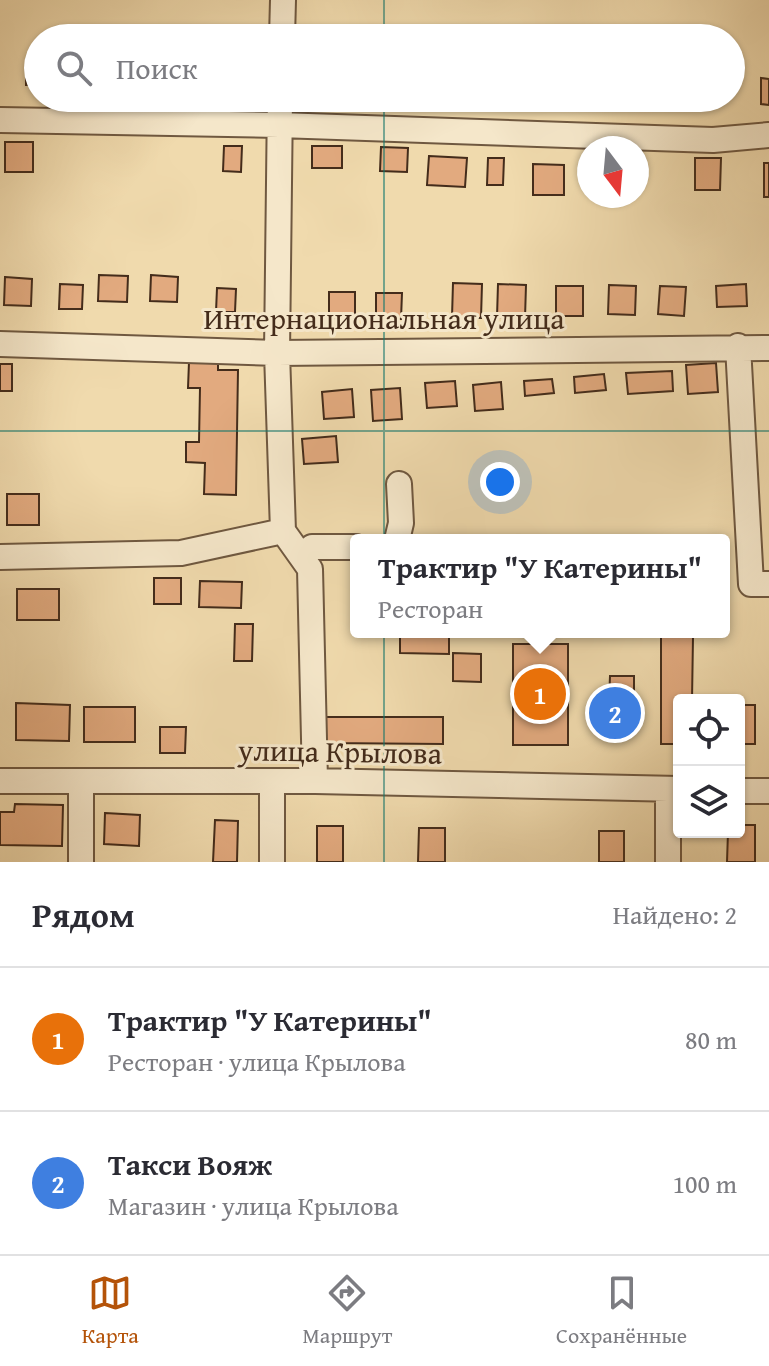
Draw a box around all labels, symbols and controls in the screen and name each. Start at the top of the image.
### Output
search box [24,24,745,112]
icon: search [52,46,96,90]
text: Поиск [116,46,198,90]
north arrow [577,136,649,208]
street label: Интернациональная улица [203,296,565,340]
your location [480,462,520,502]
popup [350,534,730,638]
text: Трактир "У Катерины" [378,545,702,589]
text: Ресторан [378,589,483,628]
pin: 1 [514,664,566,724]
pin: 2 [589,683,641,743]
map controls [673,694,745,838]
button: locate [673,694,745,766]
street label: улица Крылова [237,727,443,775]
button: layers [673,766,745,838]
text: Рядом [32,890,135,939]
text: Найдено: 2 [613,895,737,934]
text: Трактир "У Катерины" [108,998,432,1042]
text: 1 [51,1020,65,1059]
text: 80 m [685,1020,737,1059]
text: Ресторан · улица Крылова [108,1042,406,1081]
text: Такси Вояж [108,1142,272,1186]
text: 2 [51,1164,65,1203]
text: 100 m [672,1164,737,1203]
text: Магазин · улица Крылова [108,1186,399,1225]
tab: Карта [82,1271,139,1351]
tab: Маршрут [302,1271,392,1351]
tab: Сохранённые [556,1271,687,1351]

